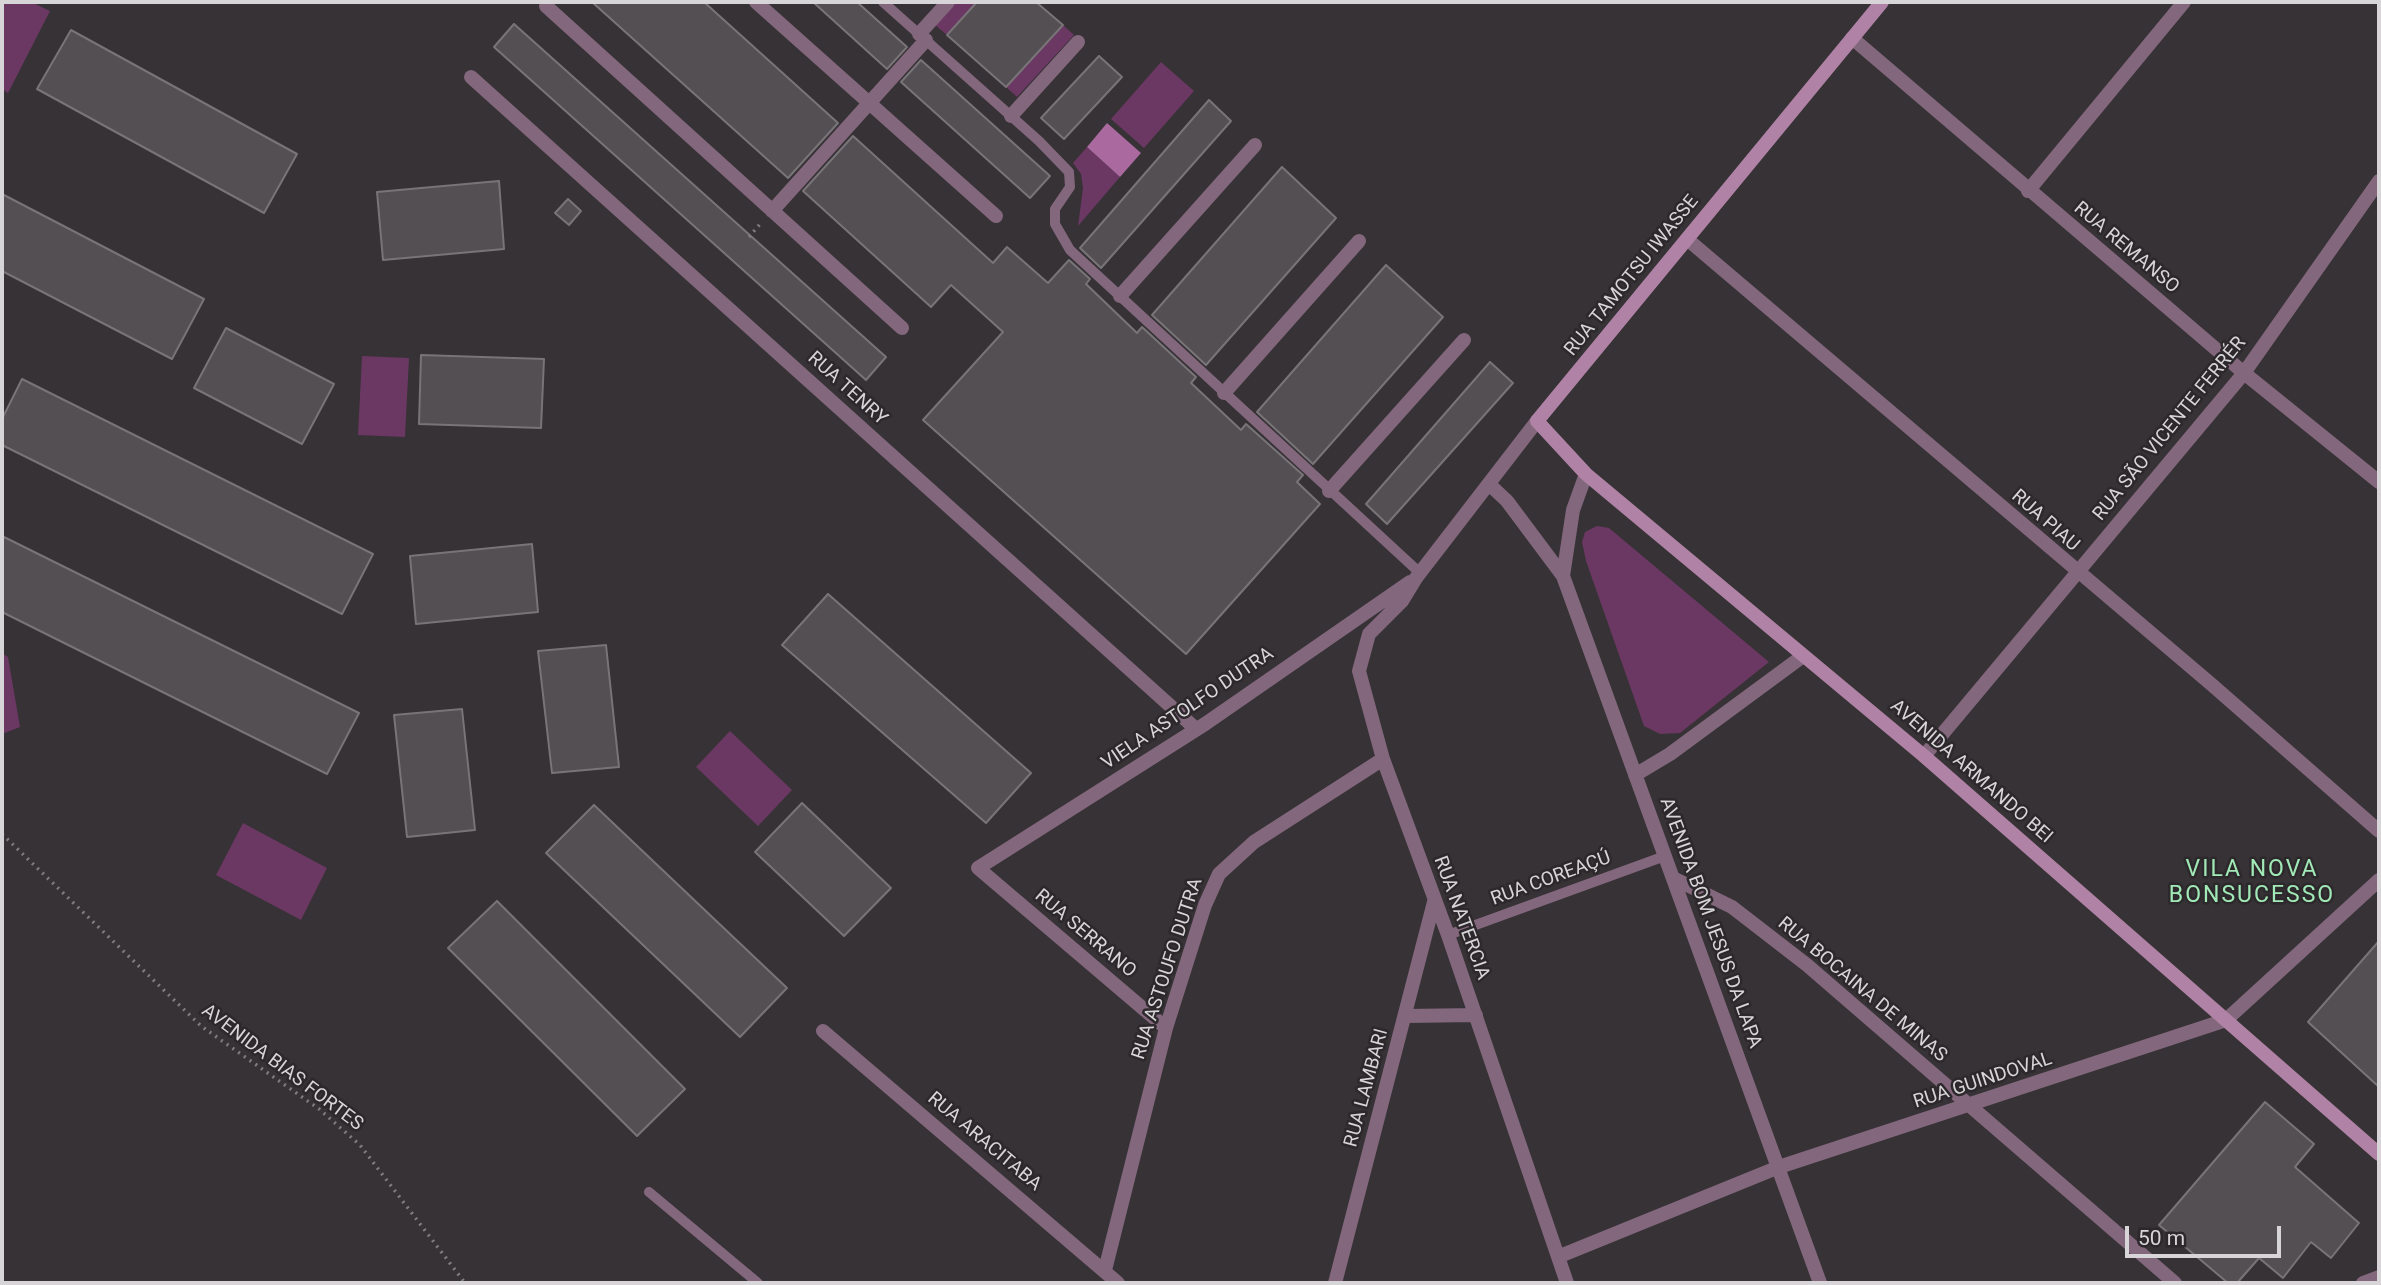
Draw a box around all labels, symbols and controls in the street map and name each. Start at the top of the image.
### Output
street label: RUA TAMOTSU IWASSE [1560,191,1704,361]
street label: RUA REMANSO [2069,197,2183,299]
street label: RUA SÃO VICENTE FERRÉR [2089,332,2251,526]
street label: RUA TENRY [802,347,892,431]
street label: RUA PIAU [2006,485,2084,557]
street label: VIELA ASTOLFO DUTRA [1098,643,1278,775]
street label: AVENIDA ARMANDO BEI [1885,695,2057,849]
street label: AVENIDA BOM JESUS DA LAPA [1654,795,1766,1051]
street label: RUA COREAÇÚ [1488,847,1614,911]
street label: RUA NATERCIA [1428,853,1494,983]
district label: VILA NOVA BONSUCESSO [2170,856,2334,910]
street label: RUA ASTOUFO DUTRA [1128,875,1208,1063]
street label: RUA SERRANO [1030,885,1140,983]
street label: RUA BOCAINA DE MINAS [1773,913,1951,1067]
street label: AVENIDA BIAS FORTES [197,1000,367,1136]
street label: RUA LAMBARI [1340,1026,1394,1150]
street label: RUA GUINDOVAL [1911,1048,2055,1114]
street label: RUA ARACITABA [922,1088,1046,1196]
scale bar [2129,1212,2285,1256]
text: 50 m [2138,1226,2185,1250]

